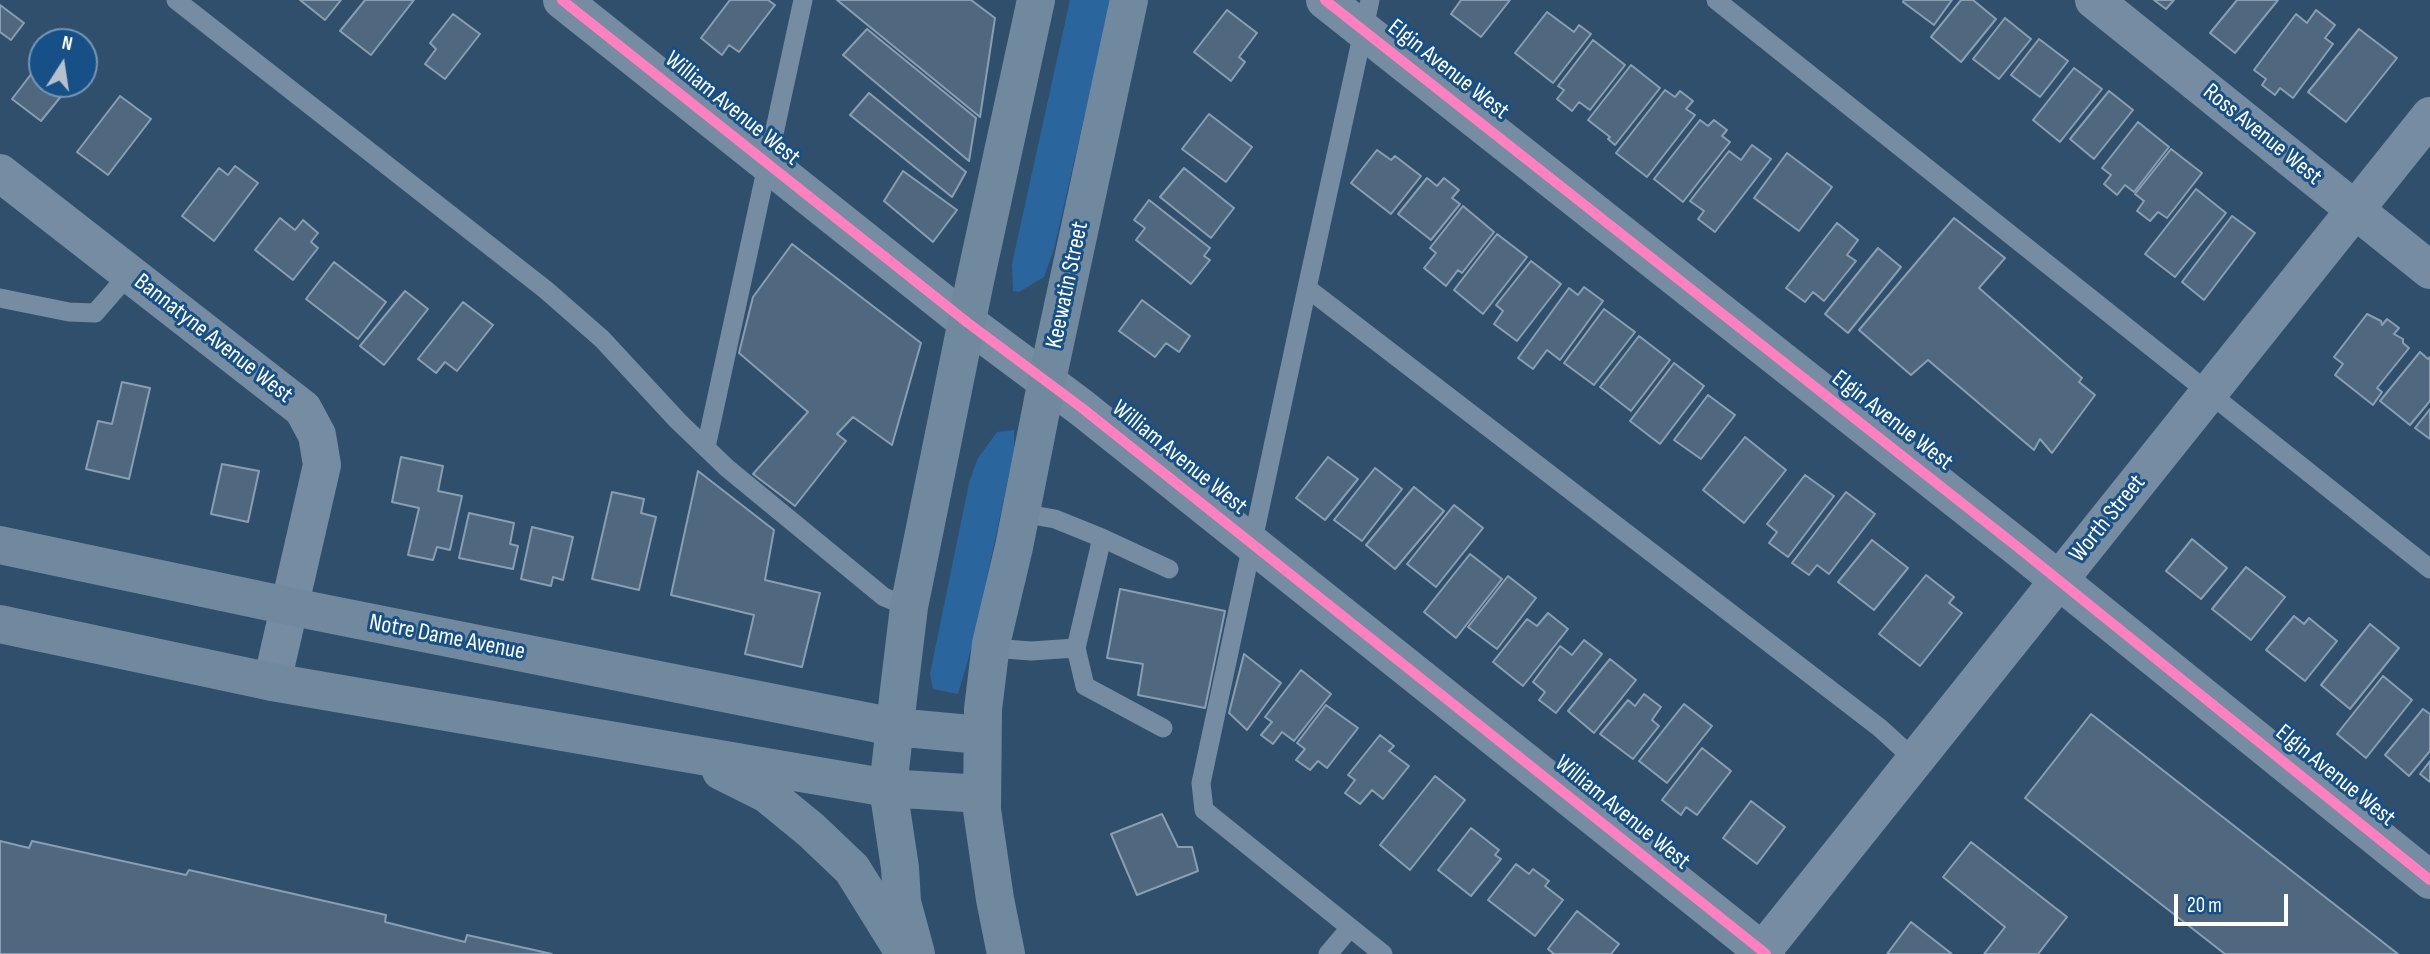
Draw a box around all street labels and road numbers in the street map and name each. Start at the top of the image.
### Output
street label: Elgin Avenue West [1382,14,1514,126]
street label: William Avenue West [659,46,805,172]
street label: Ross Avenue West [2197,78,2327,192]
street label: Keewatin Street [1041,219,1095,351]
street label: Bannatyne Avenue West [128,268,298,410]
street label: Elgin Avenue West [1826,365,1958,477]
street label: William Avenue West [1106,395,1252,521]
street label: Worth Street [2064,469,2152,569]
street label: Notre Dame Avenue [367,609,527,667]
street label: Elgin Avenue West [2269,719,2401,833]
street label: William Avenue West [1549,750,1695,876]

